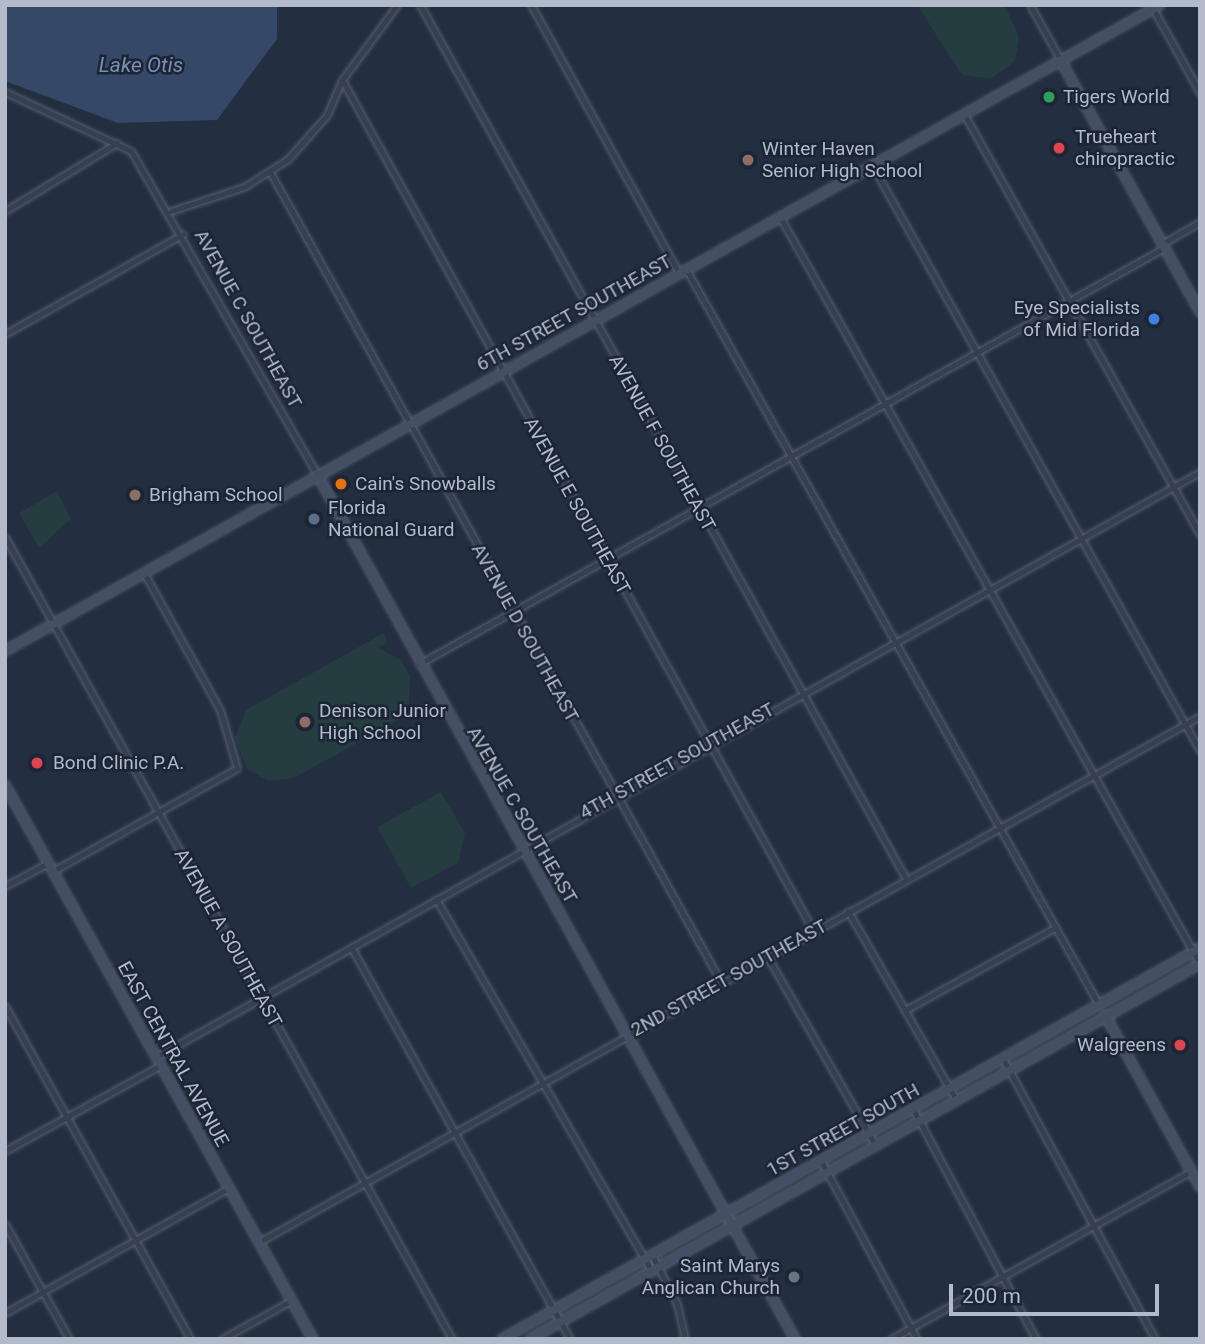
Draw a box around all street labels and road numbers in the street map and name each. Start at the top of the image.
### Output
street label: AVENUE C SOUTHEAST [189,226,307,412]
street label: 6TH STREET SOUTHEAST [472,250,676,376]
street label: AVENUE F SOUTHEAST [604,351,720,535]
street label: AVENUE E SOUTHEAST [519,414,635,598]
street label: AVENUE D SOUTHEAST [466,540,584,726]
street label: 4TH STREET SOUTHEAST [575,698,779,824]
street label: AVENUE C SOUTHEAST [462,723,582,907]
street label: AVENUE A SOUTHEAST [169,845,287,1031]
street label: 2ND STREET SOUTHEAST [627,914,831,1042]
street label: EAST CENTRAL AVENUE [112,957,234,1151]
street label: 1ST STREET SOUTH [762,1078,924,1182]

